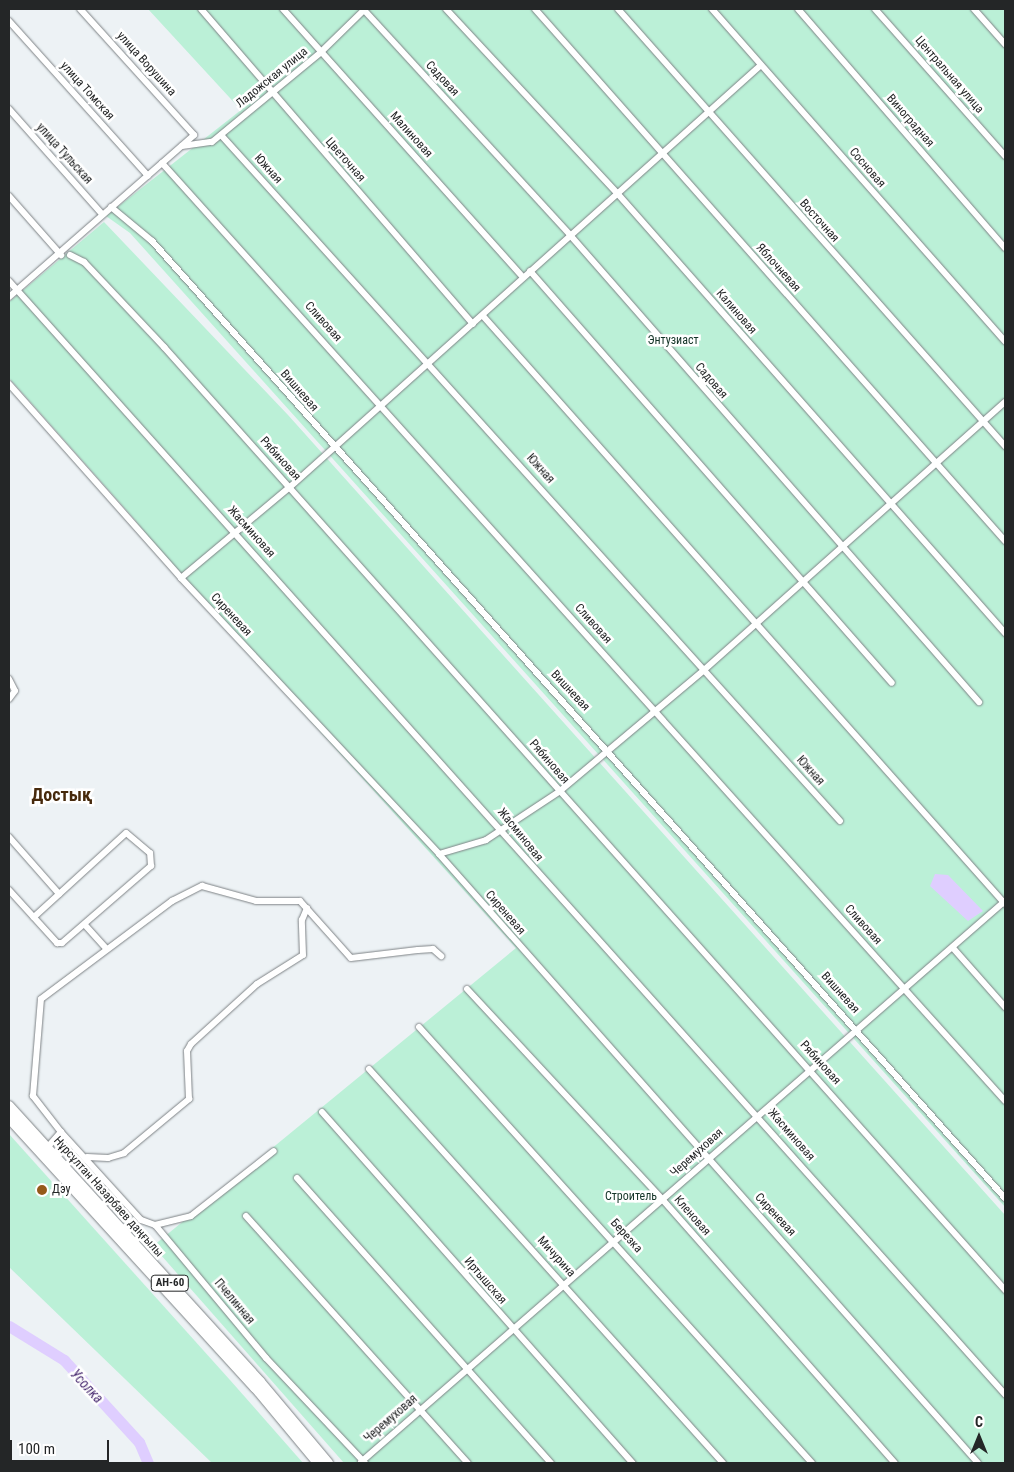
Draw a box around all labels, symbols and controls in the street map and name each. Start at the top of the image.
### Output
street label: улица Ворушина [113,29,179,99]
street label: Центральная улица [912,33,986,117]
street label: Ладожская улица [233,45,311,111]
street label: улица Томская [57,59,117,123]
street label: Садовая [422,59,462,99]
street label: Виноградная [883,92,937,150]
street label: Малиновая [387,109,435,161]
street label: улица Тульская [33,121,95,187]
street label: Цветочная [322,135,368,185]
street label: Сосновая [846,145,888,191]
street label: Южная [251,151,285,187]
street label: Восточная [796,197,842,245]
street label: Яблочневая [753,241,803,295]
street label: Калиновая [713,287,759,337]
street label: Сливовая [301,299,345,345]
park label: Энтузиаст [647,334,699,348]
street label: Садовая [692,360,730,402]
street label: Вишневая [277,367,321,415]
street label: Рябиновая [257,434,303,484]
street label: Южная [523,451,557,487]
street label: Жасминовая [224,503,278,561]
street label: Сиреневая [207,590,255,640]
street label: Сливовая [571,601,615,647]
street label: Вишневая [548,668,592,714]
street label: Рябиновая [526,737,572,787]
street label: Южная [793,753,827,789]
district label: Достық [32,784,92,806]
street label: Жасминовая [494,805,546,865]
street label: Сиреневая [482,888,528,938]
street label: Сливовая [841,902,885,948]
street label: Вишневая [818,969,862,1017]
street label: Рябиновая [797,1038,843,1088]
street label: Жасминовая [764,1106,818,1164]
street label: Черемуховая [668,1126,726,1180]
street label: Нұрсұлтан Назарбаев даңғылы [50,1134,166,1260]
place label: Дэу [52,1183,71,1197]
marker: Дэу [36,1184,48,1196]
park label: Строитель [605,1190,657,1204]
street label: Сиреневая [751,1190,799,1240]
street label: Кленовая [671,1193,713,1239]
street label: Березка [607,1216,645,1256]
street label: Мичурина [534,1234,578,1280]
street label: Иртышская [461,1255,509,1307]
road number: АН-60 [150,1275,190,1292]
street label: Пчелинная [211,1276,257,1328]
water label: Усолка [67,1366,107,1406]
street label: Черемуховая [361,1392,421,1446]
north arrow [954,1412,1004,1462]
text: С [975,1414,983,1430]
scale bar [12,1430,111,1462]
text: 100 m [18,1440,55,1458]

